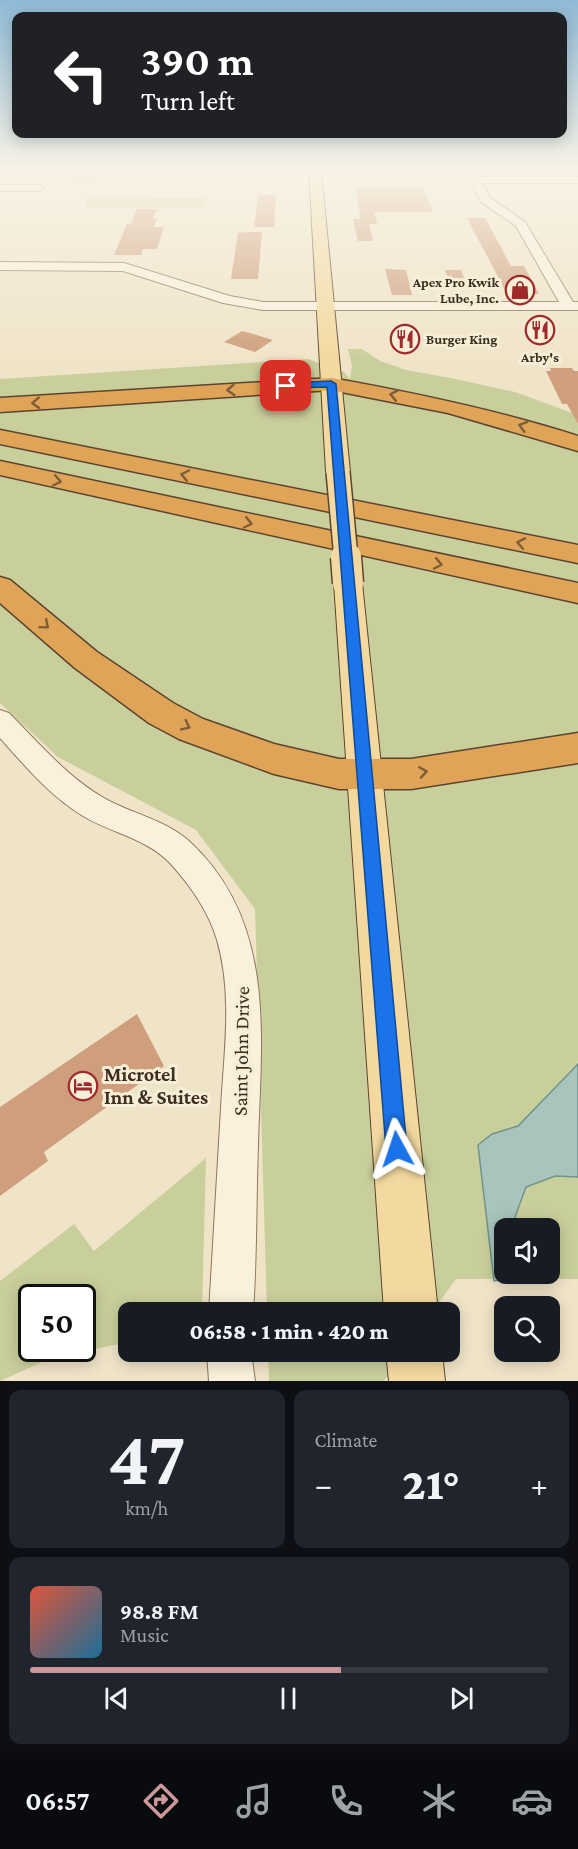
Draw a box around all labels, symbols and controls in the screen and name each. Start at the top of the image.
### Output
icon: left [42,36,120,114]
text: 390 m [141,37,254,84]
text: Turn left [141,86,235,116]
place label: Apex Pro Kwik Lube, Inc. [412,274,499,307]
shop icon: Apex Pro Kwik Lube, Inc. [504,274,536,306]
restaurant icon: Arby's [524,314,556,346]
restaurant icon: Burger King [389,323,421,355]
place label: Burger King [426,331,497,347]
place label: Arby's [520,349,559,365]
pin [260,360,311,411]
icon: arrive [269,369,302,402]
one-way arrow [226,383,235,396]
one-way arrow [389,389,399,402]
one-way arrow [32,397,41,410]
one-way arrow [518,421,528,433]
one-way arrow [181,469,191,482]
one-way arrow [52,473,62,486]
one-way arrow [242,515,252,528]
one-way arrow [516,537,526,550]
one-way arrow [433,556,443,569]
one-way arrow [38,618,49,629]
one-way arrow [180,718,191,730]
one-way arrow [418,766,428,779]
street label: Saint John Drive [229,986,254,1116]
place label: Microtel Inn & Suites [104,1063,208,1108]
hotel icon: Microtel Inn & Suites [67,1070,99,1102]
position arrow [365,1117,429,1181]
map controls [494,1218,560,1362]
button: sound [494,1218,560,1284]
speed limit sign: 50 [18,1284,96,1362]
button: search [494,1296,560,1362]
text: 06:58 · 1 min · 420 m [189,1319,389,1344]
text: 47 [108,1414,186,1501]
text: Climate [315,1429,377,1451]
text: 21° [402,1459,460,1509]
text: − [315,1466,332,1503]
text: + [531,1466,548,1503]
text: km/h [125,1497,168,1519]
text: 98.8 FM [120,1599,199,1624]
text: Music [120,1624,169,1646]
icon: previous [100,1682,133,1715]
icon: pause [272,1682,305,1715]
icon: next [445,1682,478,1715]
icon: directions [140,1780,182,1822]
icon: music [233,1780,275,1822]
icon: phone [325,1780,367,1822]
icon: climate [418,1780,460,1822]
icon: car [511,1780,553,1822]
text: 06:57 [25,1786,90,1816]

